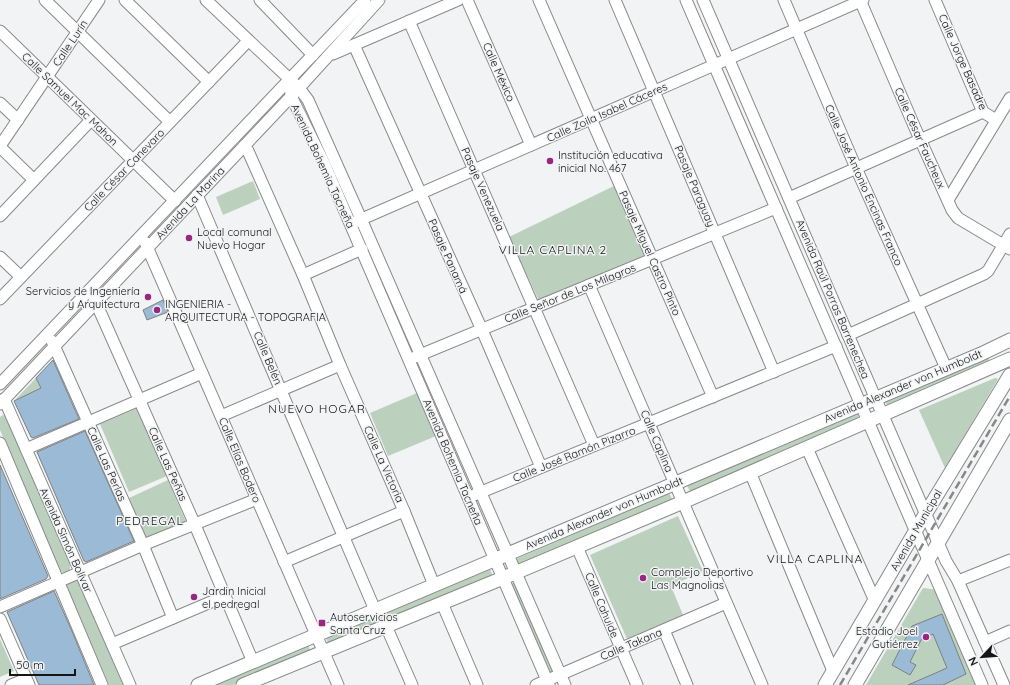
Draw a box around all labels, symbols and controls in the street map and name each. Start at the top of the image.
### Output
street label: Calle Jorge Basadre [936,12,990,112]
street label: Calle Lurín [49,17,91,69]
street label: Calle México [480,40,518,104]
street label: Calle Samuel Mac Mahon [19,49,121,149]
street label: Calle Zoila Isabel Cáceres [545,79,669,145]
street label: Calle César Faucheux [891,85,949,191]
street label: Avenida Bohemia Tacneña [288,102,358,230]
street label: Calle José Antonio Encinas Franco [822,102,906,268]
street label: Calle César Canevaro [81,125,167,214]
street label: Pasaje Paraguay [672,143,718,229]
street label: Pasaje Venezuela [458,145,508,233]
place label: Institución educativa inicial No. 467 [558,148,663,175]
marker: Institución educativa inicial No. 467 [545,156,555,166]
street label: Avenida La Marina [153,164,227,242]
street label: Pasaje Miguel Castro Pinto [616,188,684,318]
street label: Pasaje Panamá [425,217,471,295]
street label: Avenida Raúl Porras Barrenechea [793,217,873,381]
place label: Local comunal Nuevo Hogar [197,225,272,252]
marker: Local comunal Nuevo Hogar [184,233,194,243]
district label: VILLA CAPLINA 2 [499,242,607,257]
street label: Calle Señor de Los Milagros [502,260,638,326]
place label: Servicios de Ingeniería y Arquitectura [26,284,140,311]
marker: Servicios de Ingeniería y Arquitectura [143,292,153,302]
place label: INGENIERIA - ARQUITECTURA - TOPOGRAFIA [165,297,326,324]
marker: INGENIERIA - ARQUITECTURA - TOPOGRAFIA [152,305,162,315]
street label: Calle Belén [251,329,285,387]
street label: Avenida Alexander von Humboldt [822,346,984,426]
street label: Avenida Bohemia Tacneña [420,397,486,527]
district label: NUEVO HOGAR [268,401,366,416]
street label: Calle Caplina [638,408,676,474]
street label: Calle Elías Bodero [216,415,264,505]
street label: Calle La Victoria [361,423,407,505]
street label: Calle José Ramón Pizarro [511,423,638,485]
street label: Calle Las Perlas [84,425,130,503]
street label: Calle Las Peñas [145,425,191,503]
street label: Avenida Alexander von Humboldt [523,473,685,553]
street label: Avenida Simón Bolívar [36,485,96,596]
street label: Avenida Municipal [887,487,945,573]
district label: PEDREGAL [116,513,184,528]
district label: VILLA CAPLINA [767,551,863,566]
place label: Complejo Deportivo Las Magnolias [651,565,753,592]
street label: Calle Cahuide [582,570,622,640]
marker: Complejo Deportivo Las Magnolias [638,573,648,583]
place label: Jardin Inicial el pedregal [202,584,266,611]
marker: Jardin Inicial el pedregal [189,592,199,602]
place label: Autoservicios Santa Cruz [330,610,398,637]
marker: Autoservicios Santa Cruz [317,618,327,628]
place label: Estadio Joel Gutiérrez [856,624,918,651]
street label: Calle Takana [598,625,664,663]
marker: Estadio Joel Gutiérrez [921,632,931,642]
north arrow [962,637,1002,677]
scale bar [10,651,75,677]
text: N [965,655,981,668]
text: 50 m [16,657,44,672]

